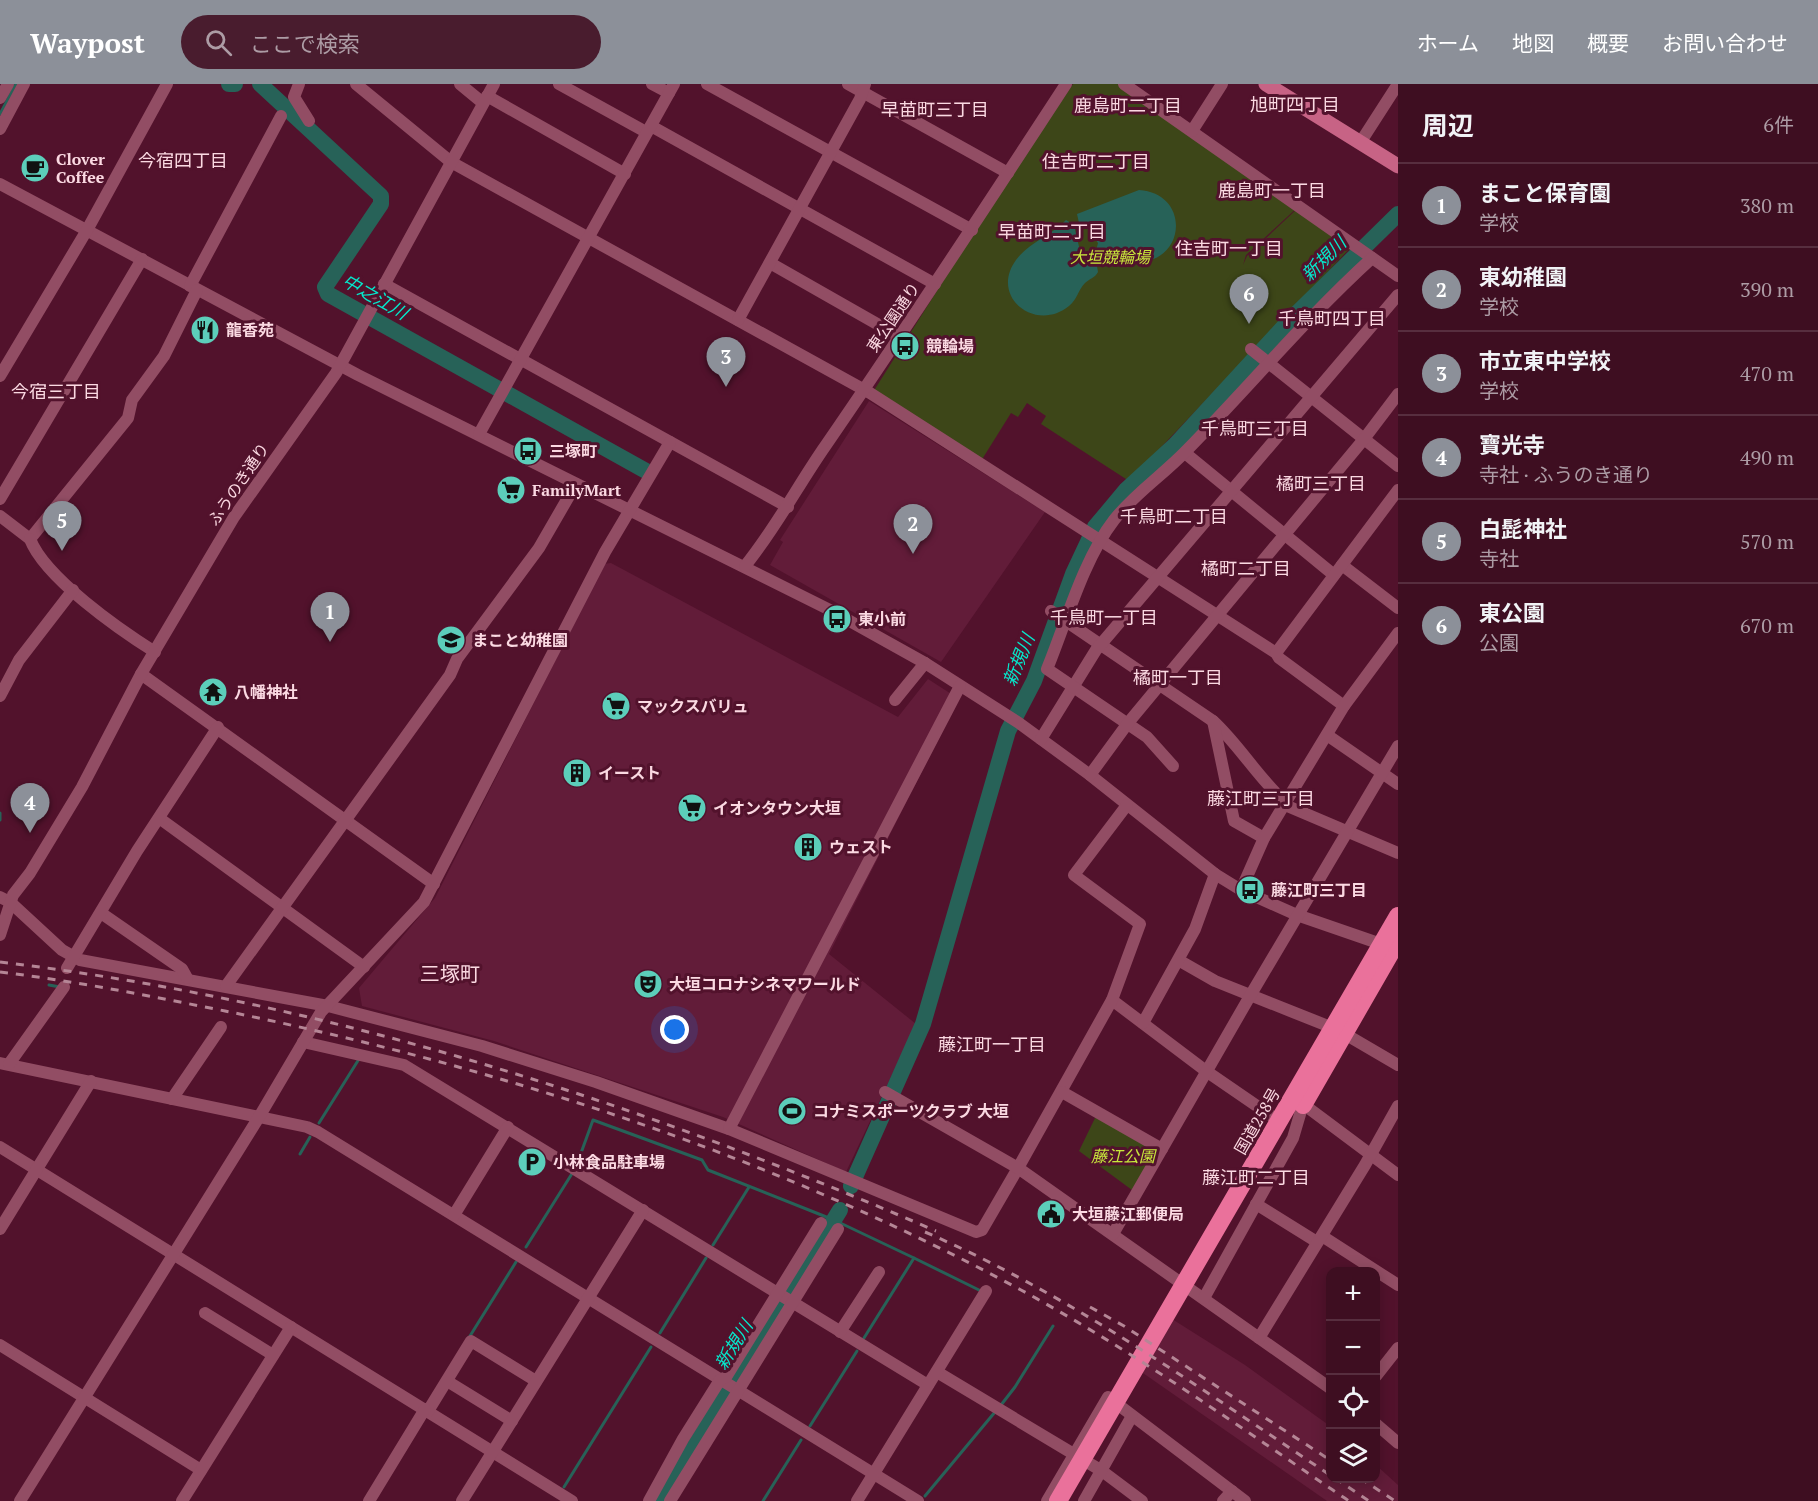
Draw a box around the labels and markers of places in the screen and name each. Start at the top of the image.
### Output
place label: Clover Coffee [56,148,105,188]
cafe icon: Clover Coffee [19,152,51,184]
pin: 6 [1230,274,1268,324]
restaurant icon: 龍香苑 [189,314,221,346]
place label: 龍香苑 [226,319,274,341]
bus stop icon: 競輪場 [889,330,921,362]
place label: 競輪場 [926,335,974,357]
pin: 3 [706,338,746,387]
bus stop icon: 三塚町 [512,435,544,467]
place label: 三塚町 [549,440,597,462]
supermarket icon: FamilyMart [495,474,527,506]
place label: FamilyMart [532,479,622,501]
pin: 5 [42,502,82,551]
pin: 2 [894,504,932,554]
pin: 1 [310,592,350,642]
bus stop icon: 東小前 [821,603,853,635]
place label: 東小前 [858,608,906,630]
school or university icon: まこと幼稚園 [435,624,467,656]
place label: まこと幼稚園 [472,629,568,651]
temple icon: 八幡神社 [197,676,229,708]
place label: 八幡神社 [234,681,298,703]
supermarket icon: マックスバリュ [600,690,632,722]
place label: マックスバリュ [637,695,749,717]
building icon: イースト [561,757,593,789]
place label: イースト [598,762,661,784]
pin: 4 [10,784,50,833]
supermarket icon: イオンタウン大垣 [676,792,708,824]
place label: イオンタウン大垣 [713,797,841,819]
building icon: ウェスト [792,831,824,863]
place label: ウェスト [829,836,893,858]
bus stop icon: 藤江町三丁目 [1234,874,1266,906]
place label: 藤江町三丁目 [1271,879,1367,901]
theatre icon: 大垣コロナシネマワールド [632,968,664,1000]
place label: 大垣コロナシネマワールド [669,973,861,995]
sports icon: コナミスポーツクラブ 大垣 [776,1095,808,1127]
place label: コナミスポーツクラブ 大垣 [813,1100,1009,1122]
parking icon: 小林食品駐車場 [516,1146,548,1178]
place label: 小林食品駐車場 [553,1151,665,1173]
public building icon: 大垣藤江郵便局 [1035,1198,1067,1230]
place label: 大垣藤江郵便局 [1072,1203,1184,1225]

